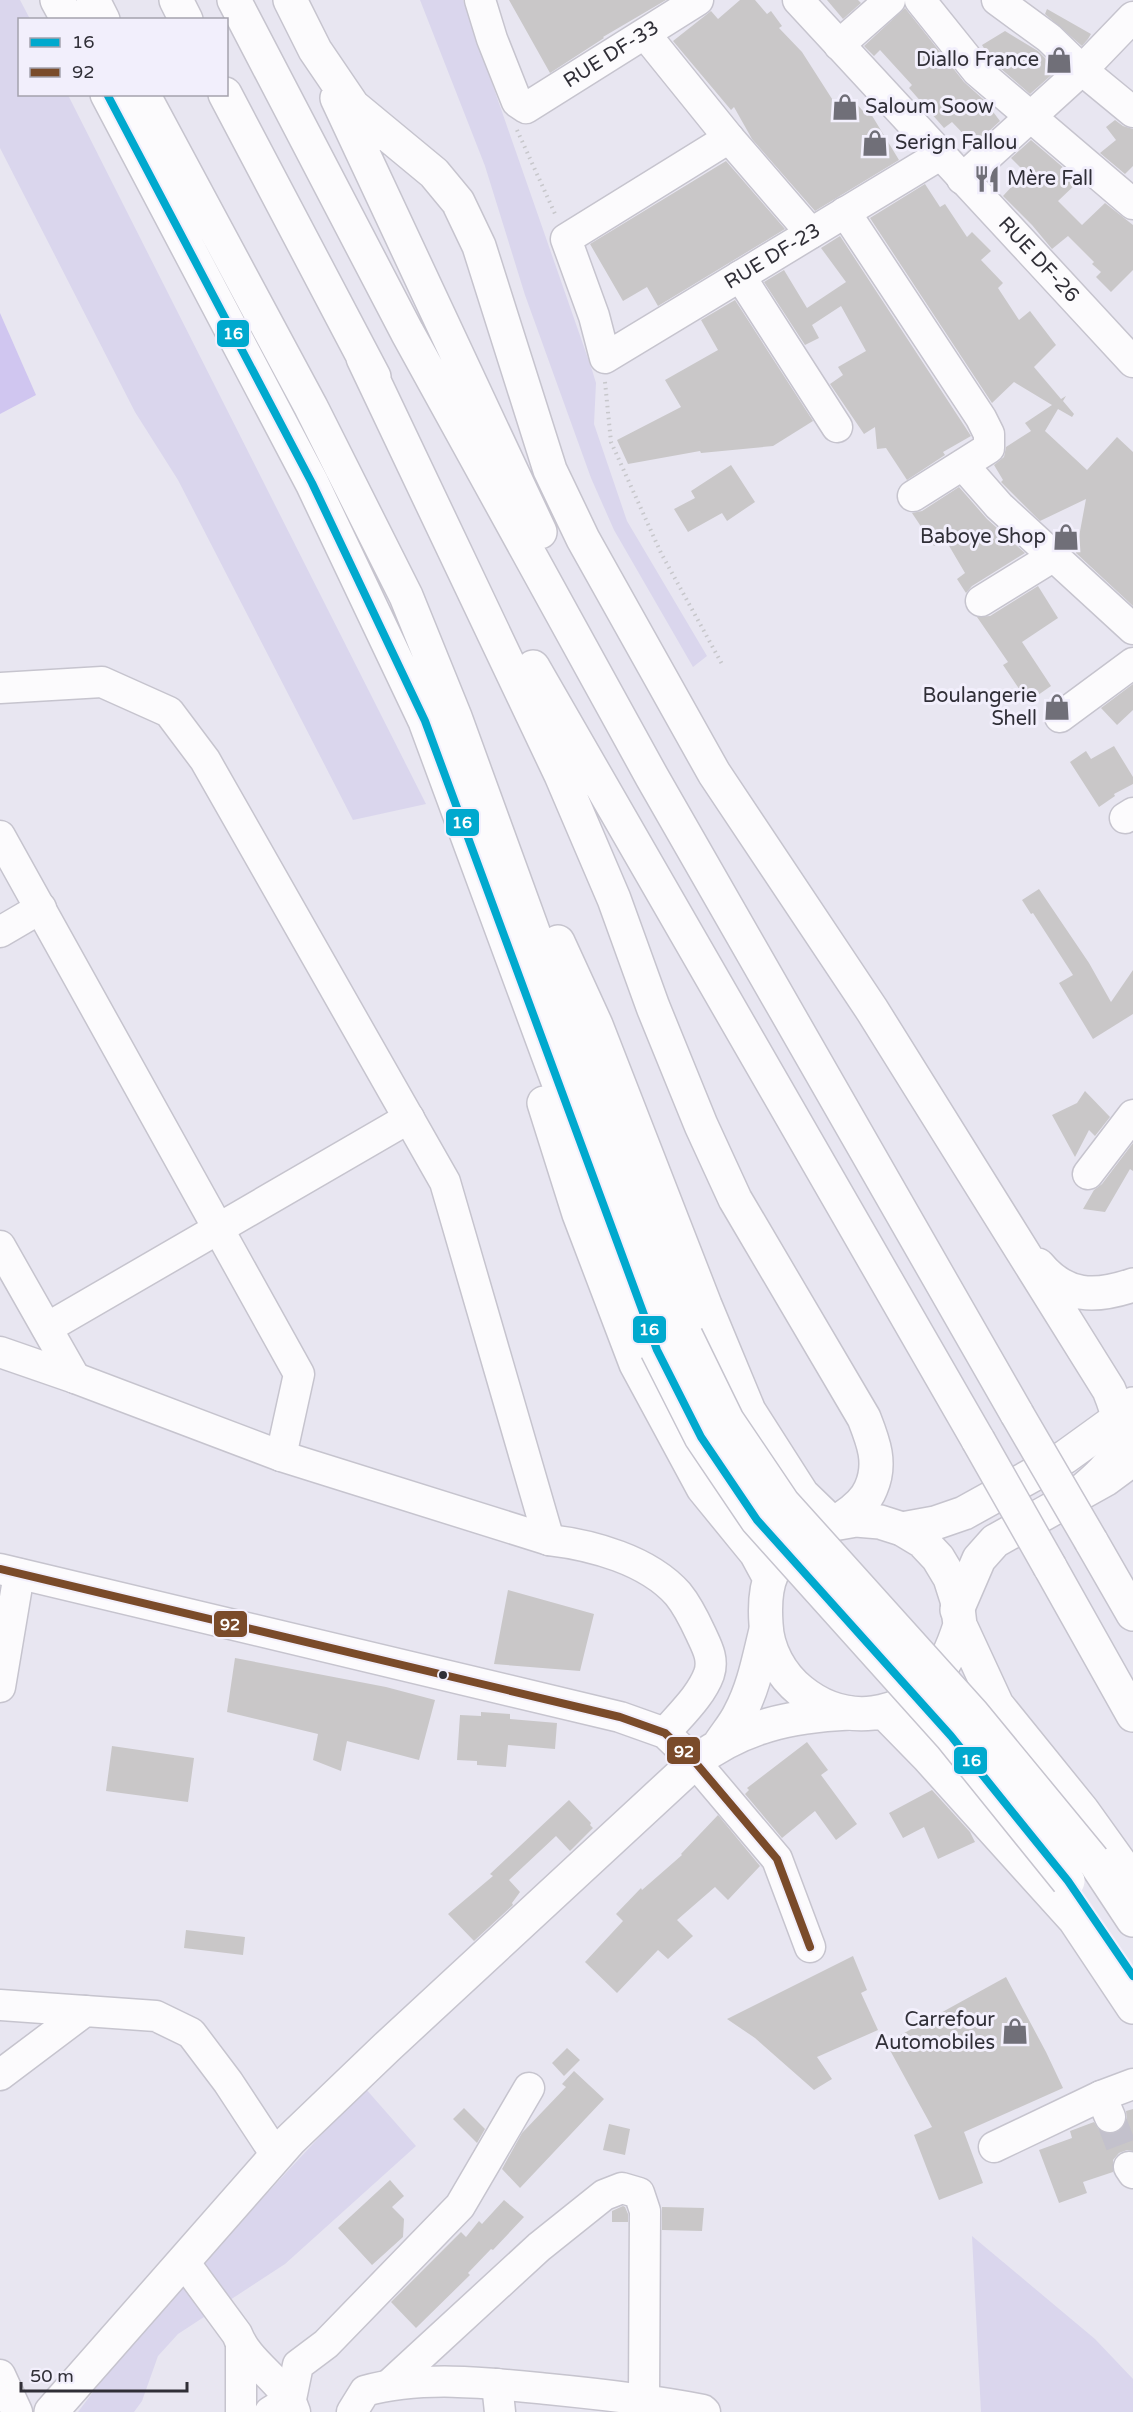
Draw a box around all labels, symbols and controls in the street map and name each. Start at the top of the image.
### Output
street label: RUE DF-33 [559,16,663,93]
legend [18,18,228,96]
text: 16 [72,31,95,53]
shop icon: Diallo France [1044,45,1074,75]
place label: Diallo France [916,48,1039,72]
text: 92 [72,61,95,83]
shop icon: Saloum Soow [830,92,860,122]
place label: Saloum Soow [865,95,994,119]
shop icon: Serign Fallou [860,128,890,158]
place label: Serign Fallou [895,131,1017,155]
restaurant icon: Mère Fall [972,164,1002,194]
place label: Mère Fall [1007,167,1093,191]
street label: RUE DF-26 [993,212,1084,308]
street label: RUE DF-23 [720,218,825,295]
line badge: 16 [216,319,250,348]
text: 16 [223,324,243,344]
shop icon: Baboye Shop [1051,522,1081,552]
place label: Baboye Shop [920,525,1046,549]
place label: Boulangerie Shell [923,684,1037,731]
shop icon: Boulangerie Shell [1042,692,1072,722]
line badge: 16 [445,808,480,837]
text: 16 [452,813,472,833]
line badge: 16 [632,1315,667,1344]
text: 16 [639,1320,659,1340]
line badge: 92 [213,1610,248,1638]
text: 92 [220,1615,240,1635]
unlabelled marker [437,1669,449,1681]
line badge: 92 [666,1736,701,1765]
text: 92 [674,1742,694,1762]
line badge: 16 [953,1746,988,1775]
text: 16 [961,1751,981,1771]
place label: Carrefour Automobiles [875,2008,995,2055]
shop icon: Carrefour Automobiles [1000,2016,1030,2046]
scale bar [21,2355,188,2393]
text: 50 m [30,2365,74,2387]

